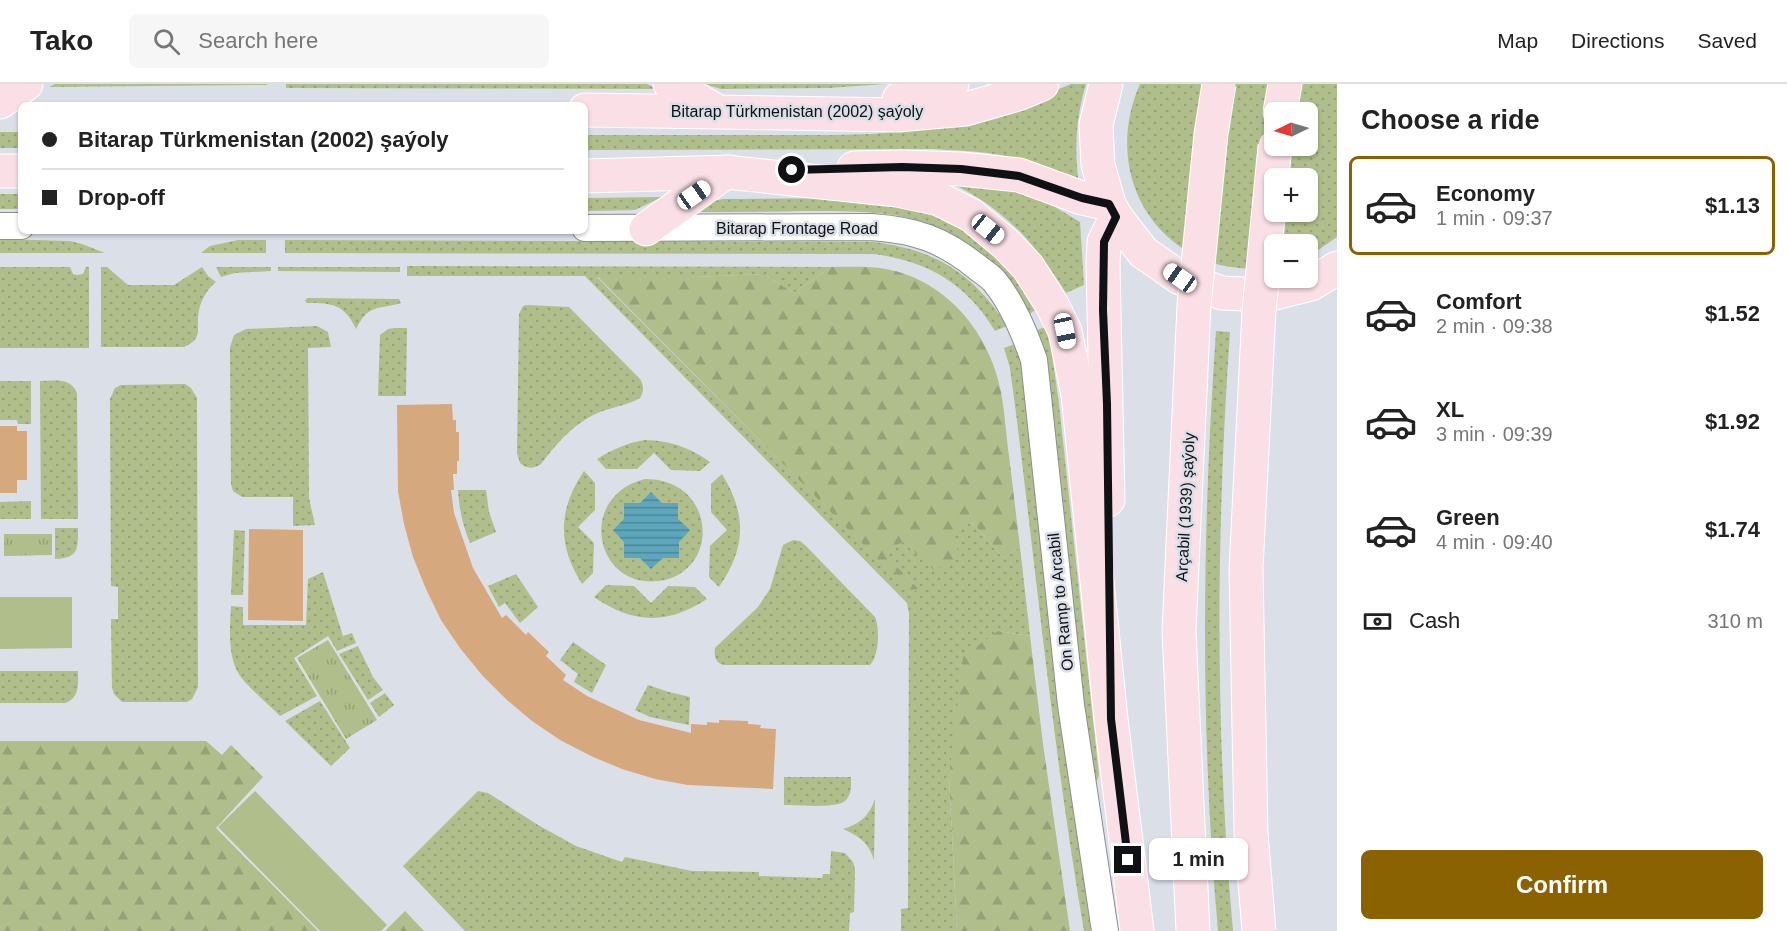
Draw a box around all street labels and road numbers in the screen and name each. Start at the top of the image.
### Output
street label: Bitarap Türkmenistan (2002) şaýoly [671,103,923,120]
street label: Bitarap Frontage Road [716,220,878,237]
street label: Arçabil (1939) şaýoly [1173,432,1198,582]
street label: On Ramp to Arcabil [1045,532,1076,672]

